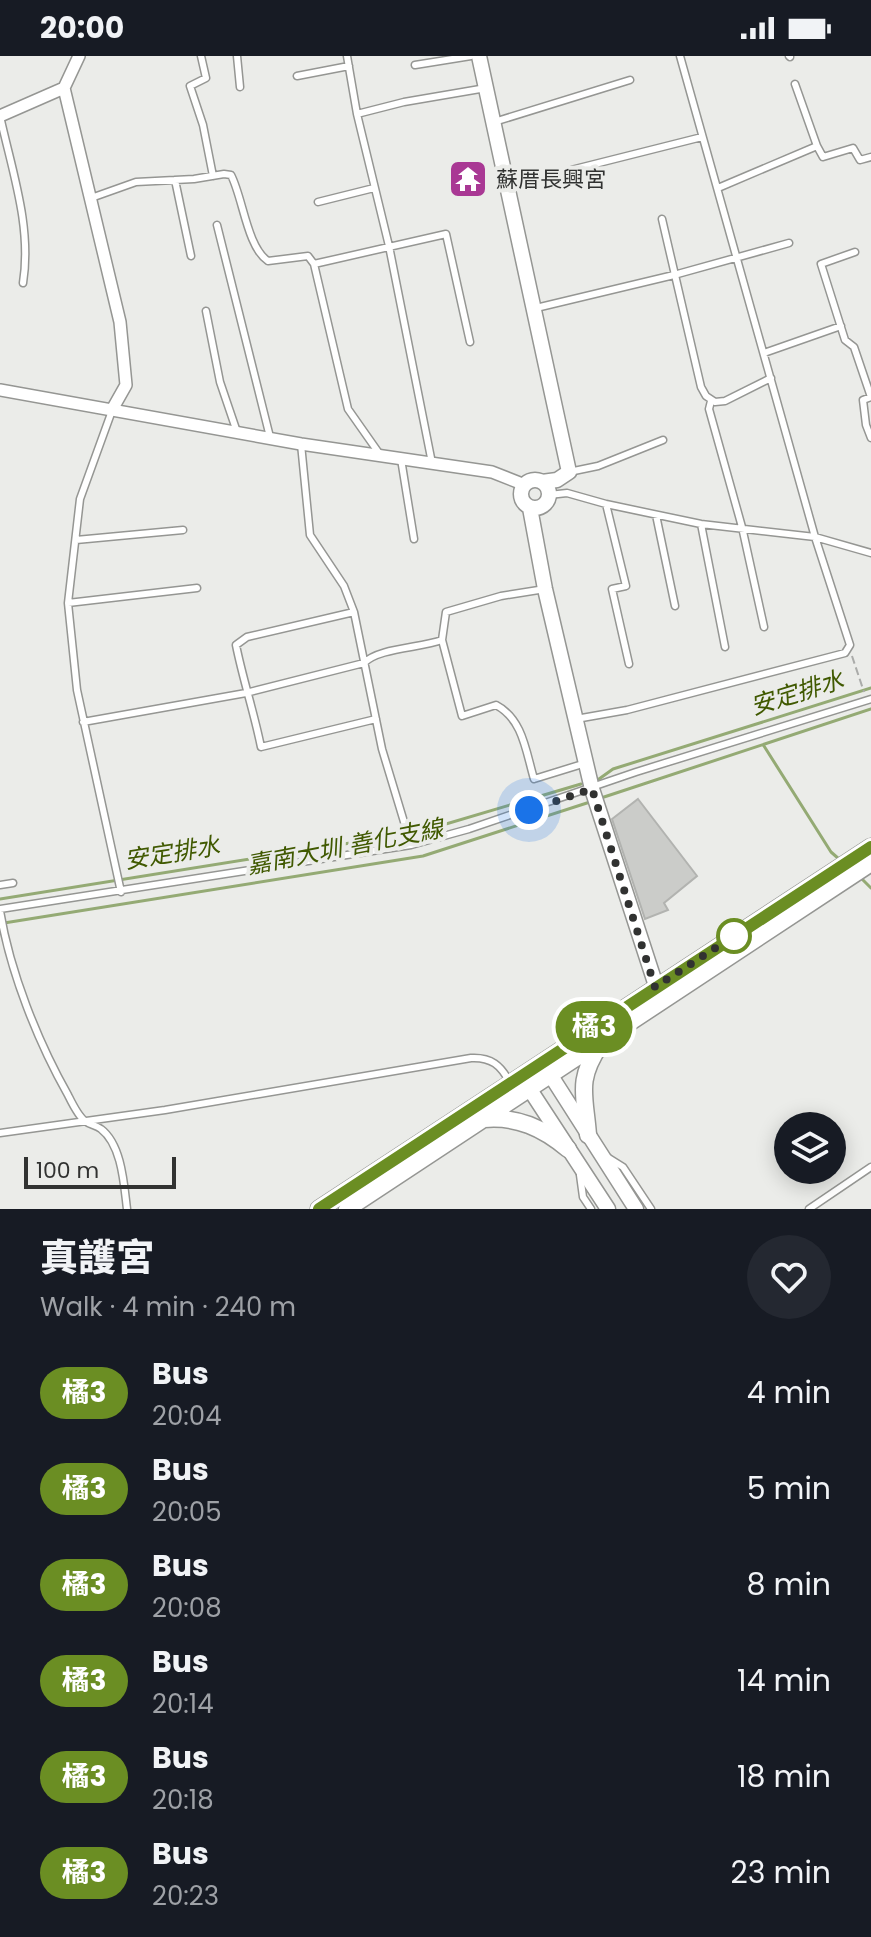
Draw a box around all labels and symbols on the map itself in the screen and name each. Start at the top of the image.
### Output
temple icon: 蘇厝長興宮 [447,158,489,200]
place label: 蘇厝長興宮 [496,164,606,195]
water label: 安定排水 [746,662,849,722]
your location [509,790,549,830]
water label: 嘉南大圳 善化支線 [244,811,449,882]
water label: 安定排水 [122,829,223,876]
unlabelled marker [717,919,751,953]
line badge: 橘3 [558,1001,630,1053]
scale bar [24,1153,176,1189]

